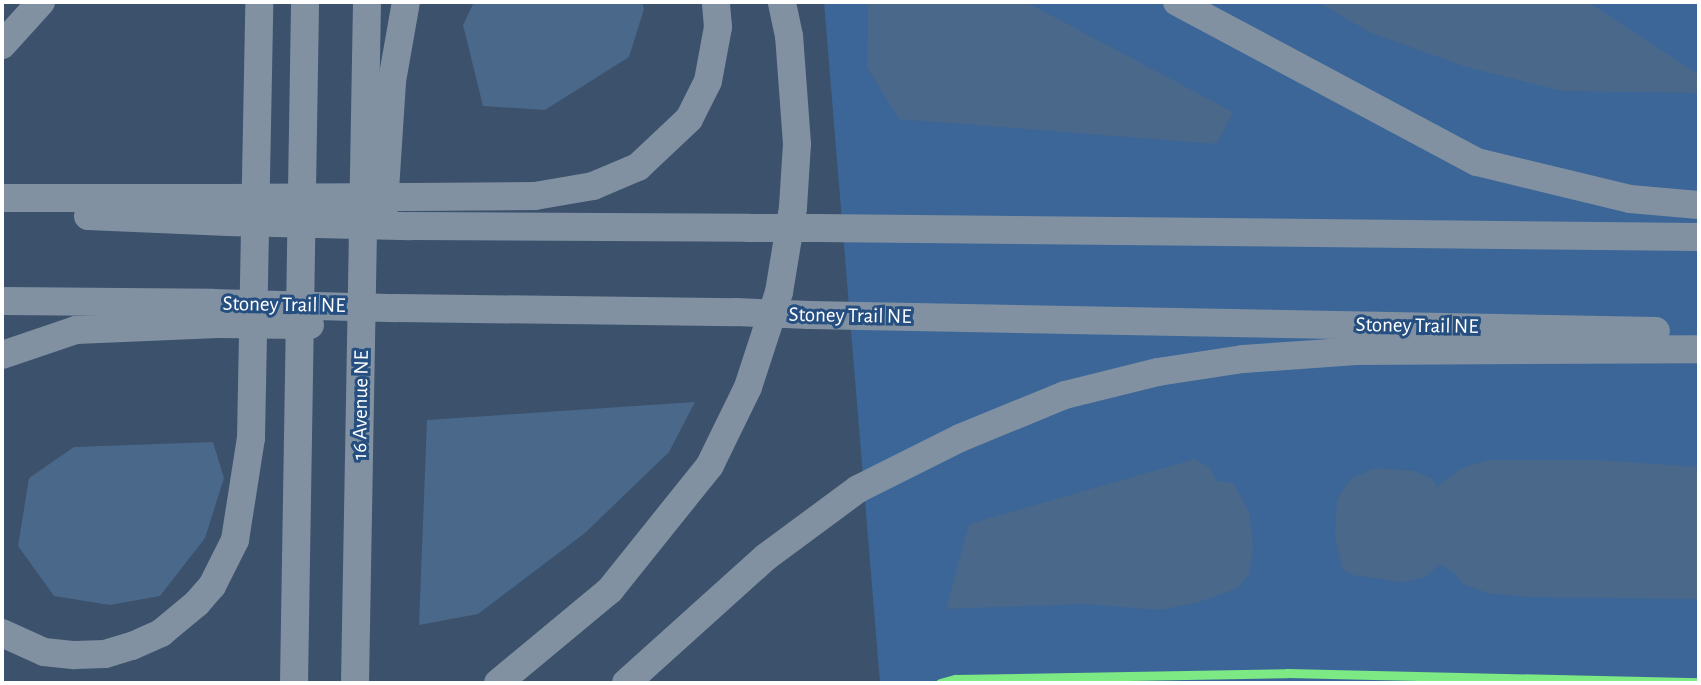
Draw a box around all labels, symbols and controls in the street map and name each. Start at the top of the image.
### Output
street label: Stoney Trail NE [222,291,346,319]
street label: Stoney Trail NE [788,302,912,330]
street label: Stoney Trail NE [1355,312,1479,340]
street label: 16 Avenue NE [347,350,375,460]

